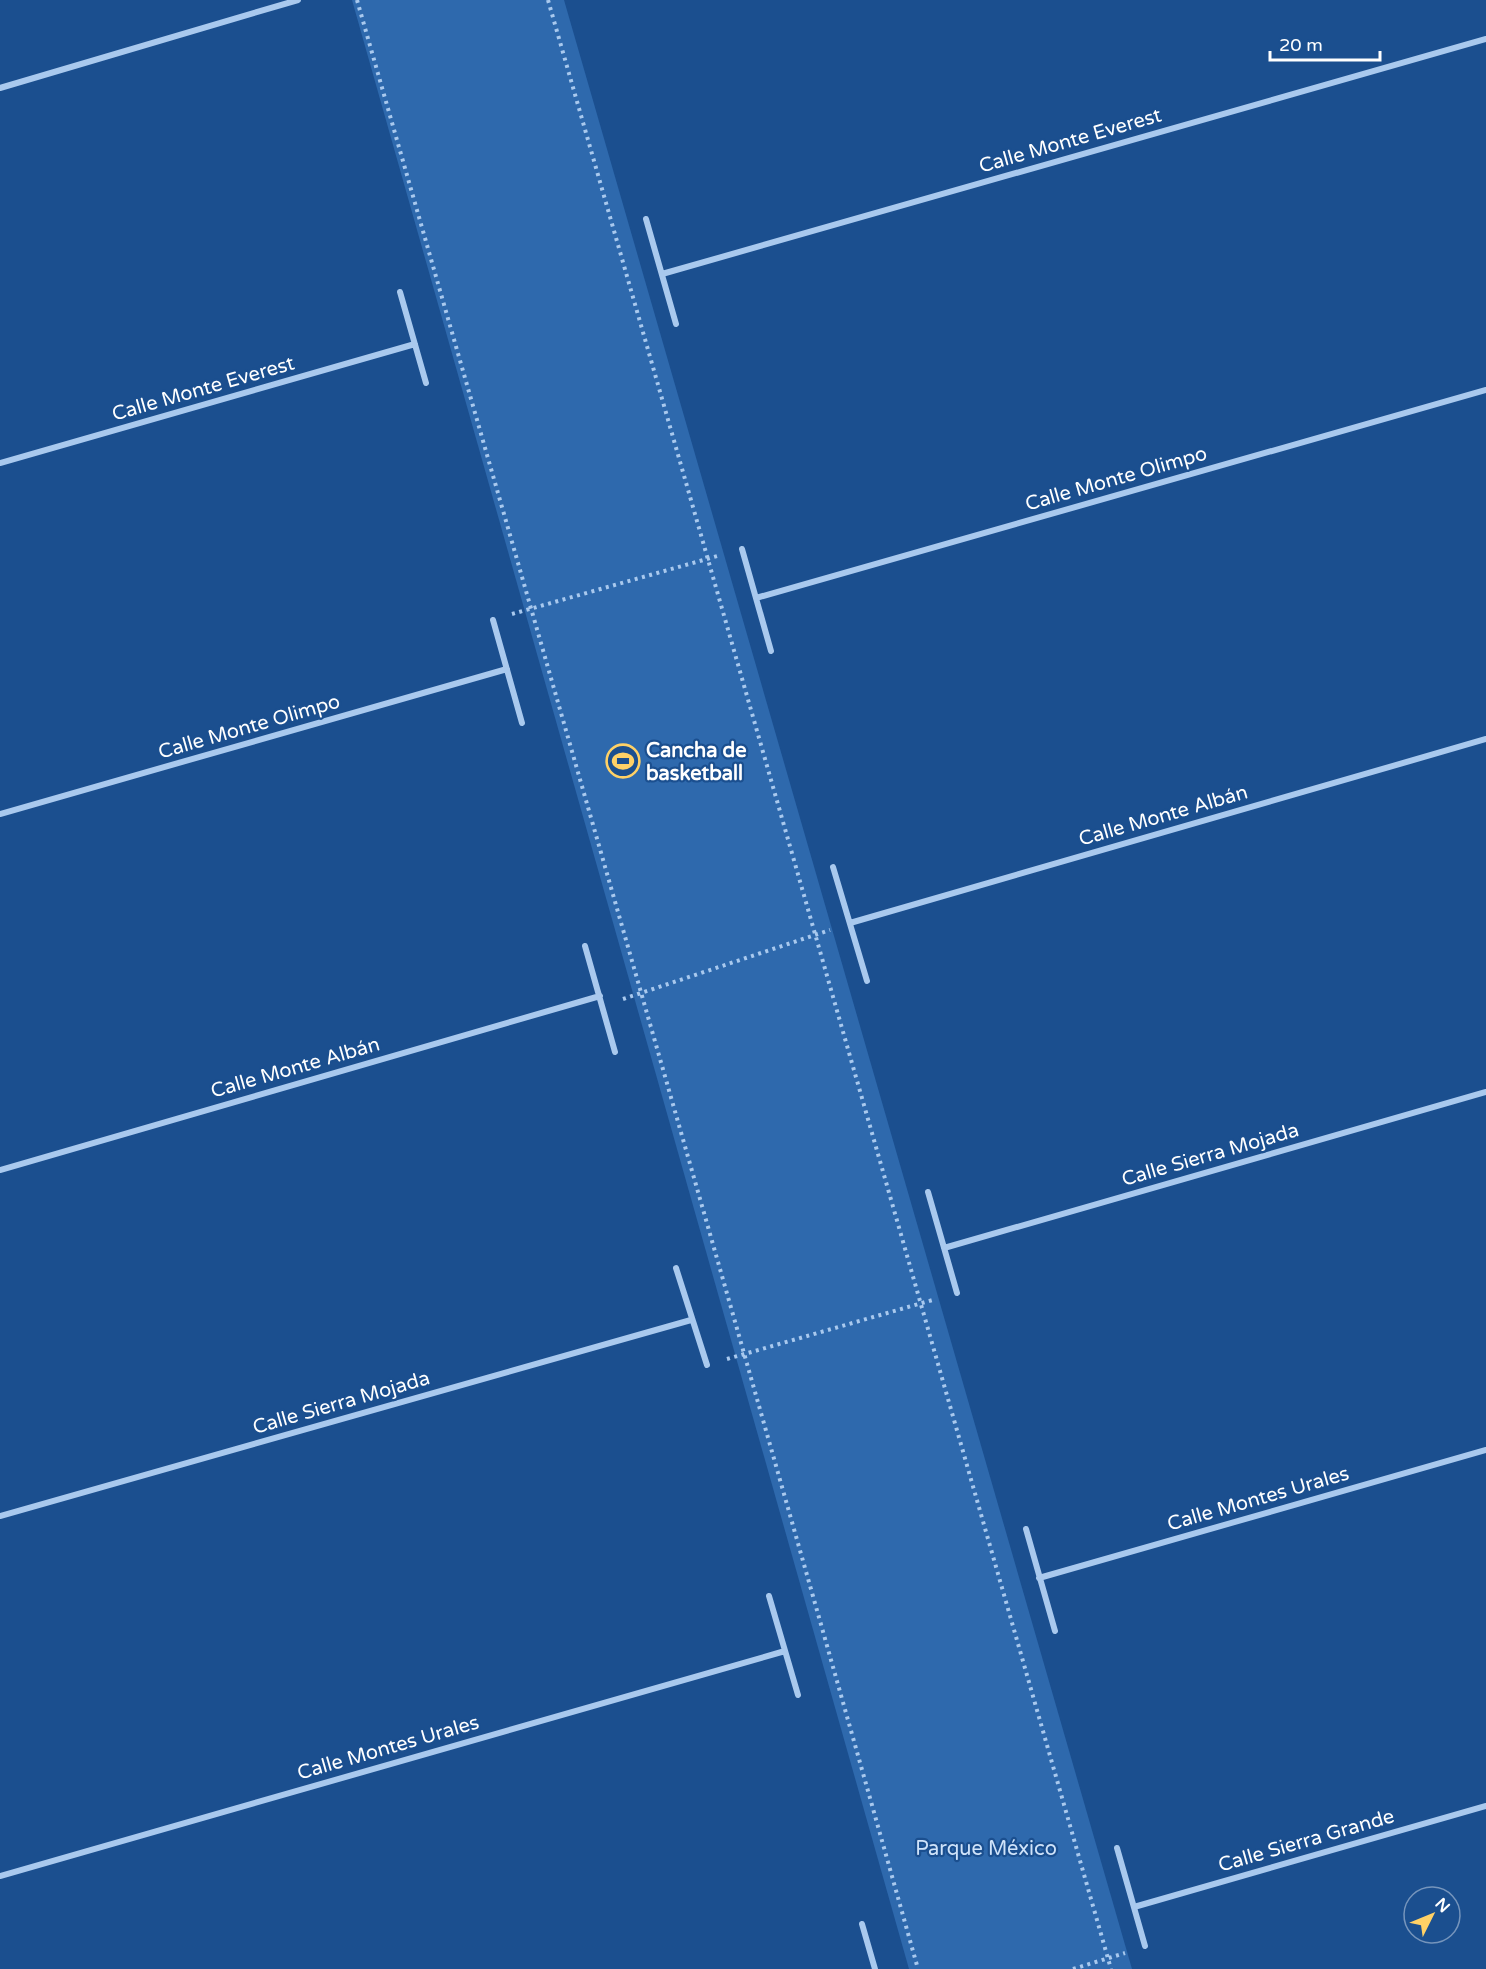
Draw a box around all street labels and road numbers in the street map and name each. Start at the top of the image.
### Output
street label: Calle Monte Everest [976,103,1165,179]
street label: Calle Monte Everest [109,351,298,427]
street label: Calle Monte Olimpo [1023,442,1210,516]
street label: Calle Monte Olimpo [156,690,343,764]
street label: Calle Monte Albán [1076,780,1251,852]
street label: Calle Monte Albán [208,1032,383,1104]
street label: Calle Sierra Mojada [1119,1118,1302,1192]
street label: Calle Sierra Mojada [250,1366,433,1440]
street label: Calle Montes Urales [1165,1462,1352,1536]
street label: Calle Montes Urales [295,1711,482,1785]
street label: Calle Sierra Grande [1216,1804,1397,1878]

